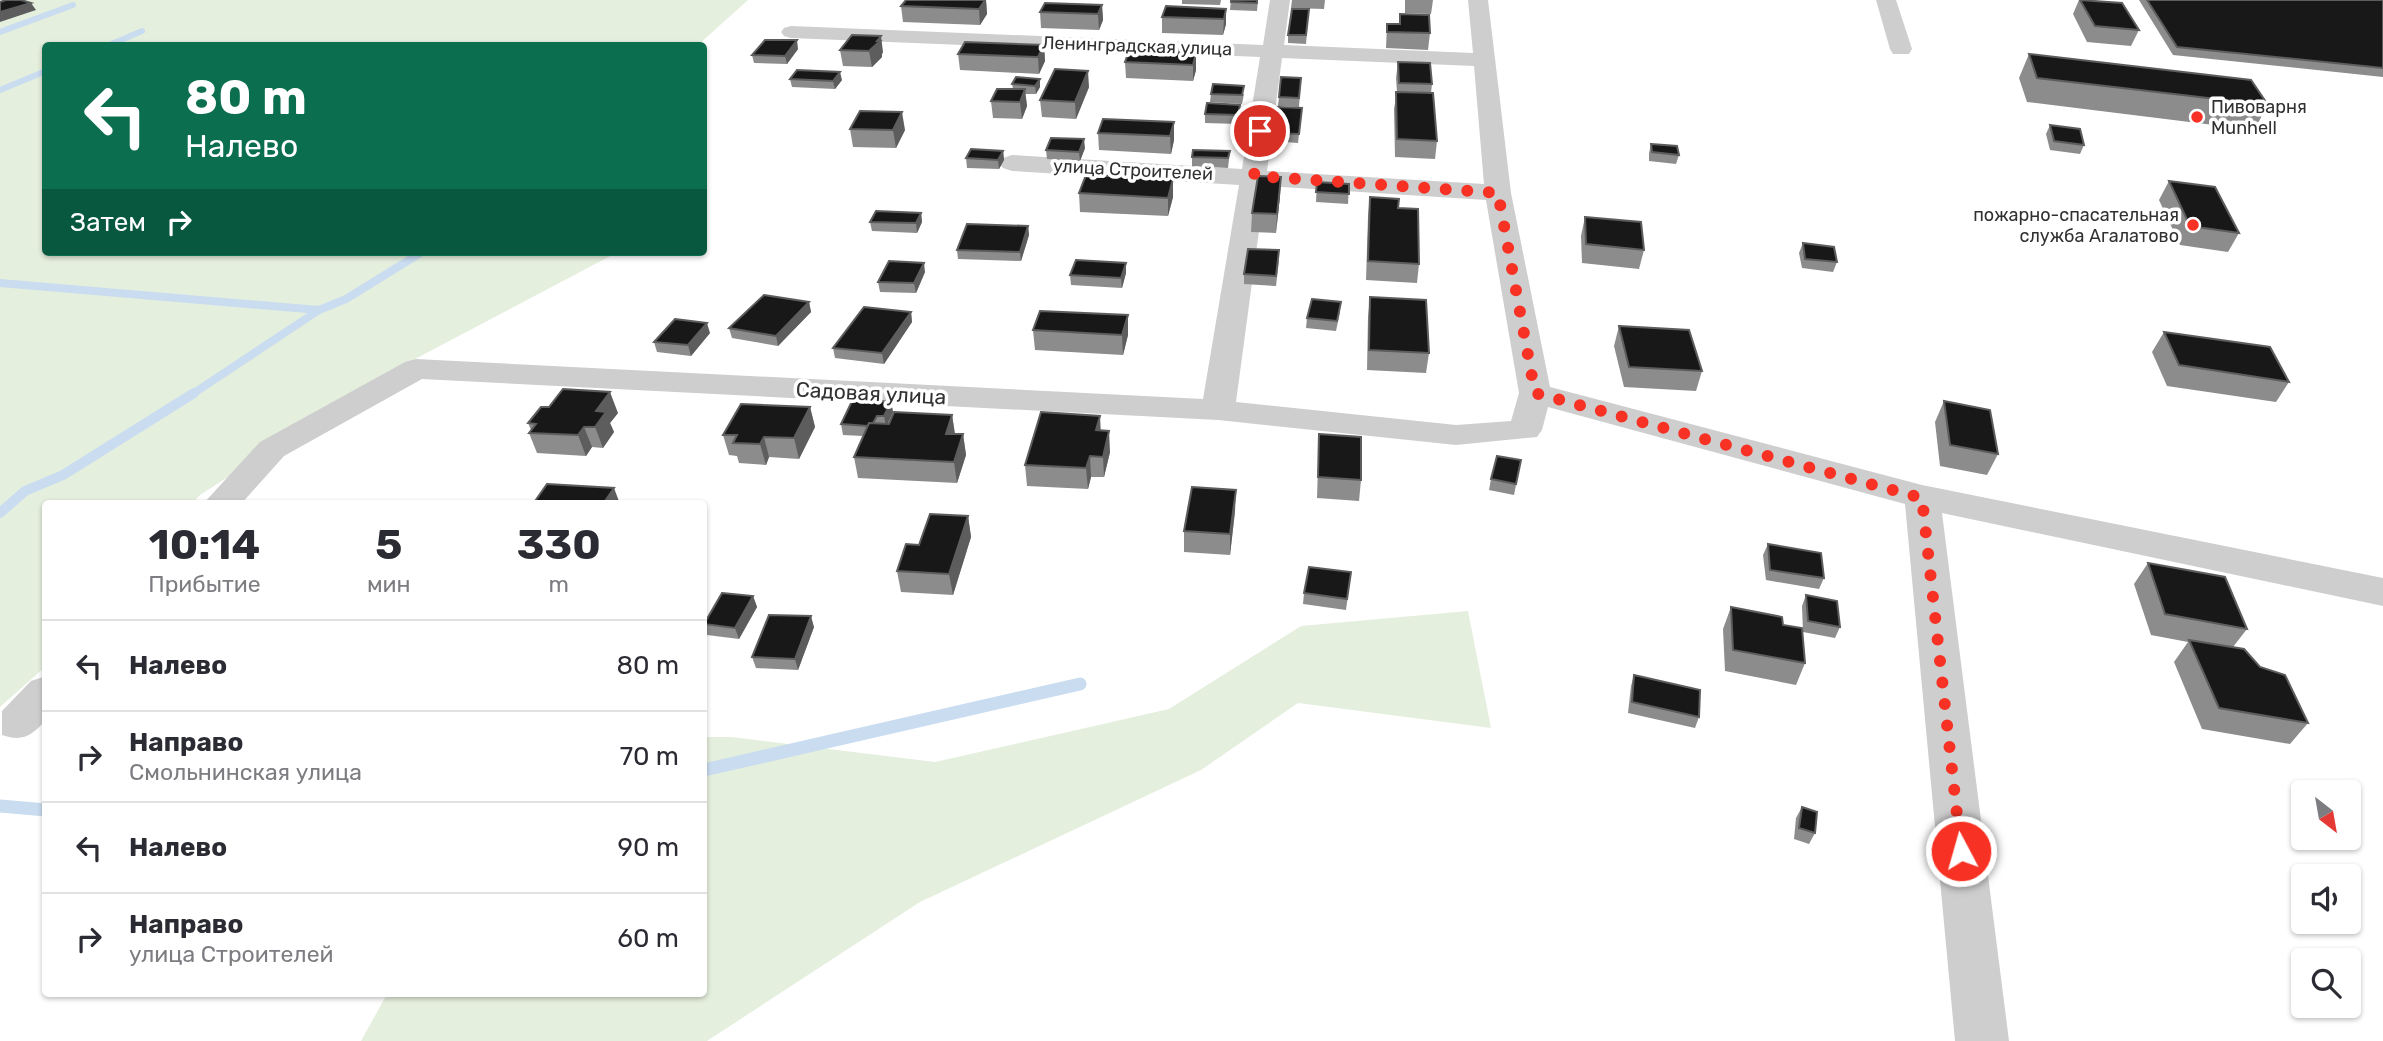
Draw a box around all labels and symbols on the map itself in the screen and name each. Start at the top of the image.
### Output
street label: Ленинградская улица [1041,32,1233,60]
place label: Пивоварня Munhell [2211,96,2307,139]
pin [1230,101,1290,161]
marker: Пивоварня Munhell [2189,109,2205,125]
street label: улица Строителей [1052,155,1214,185]
place label: пожарно-спасательная служба Агалатово [1973,204,2179,247]
marker: пожарно-спасательная служба Агалатово [2185,217,2201,233]
street label: Садовая улица [795,377,947,409]
north arrow [2291,780,2361,850]
position arrow [1924,814,1998,888]

